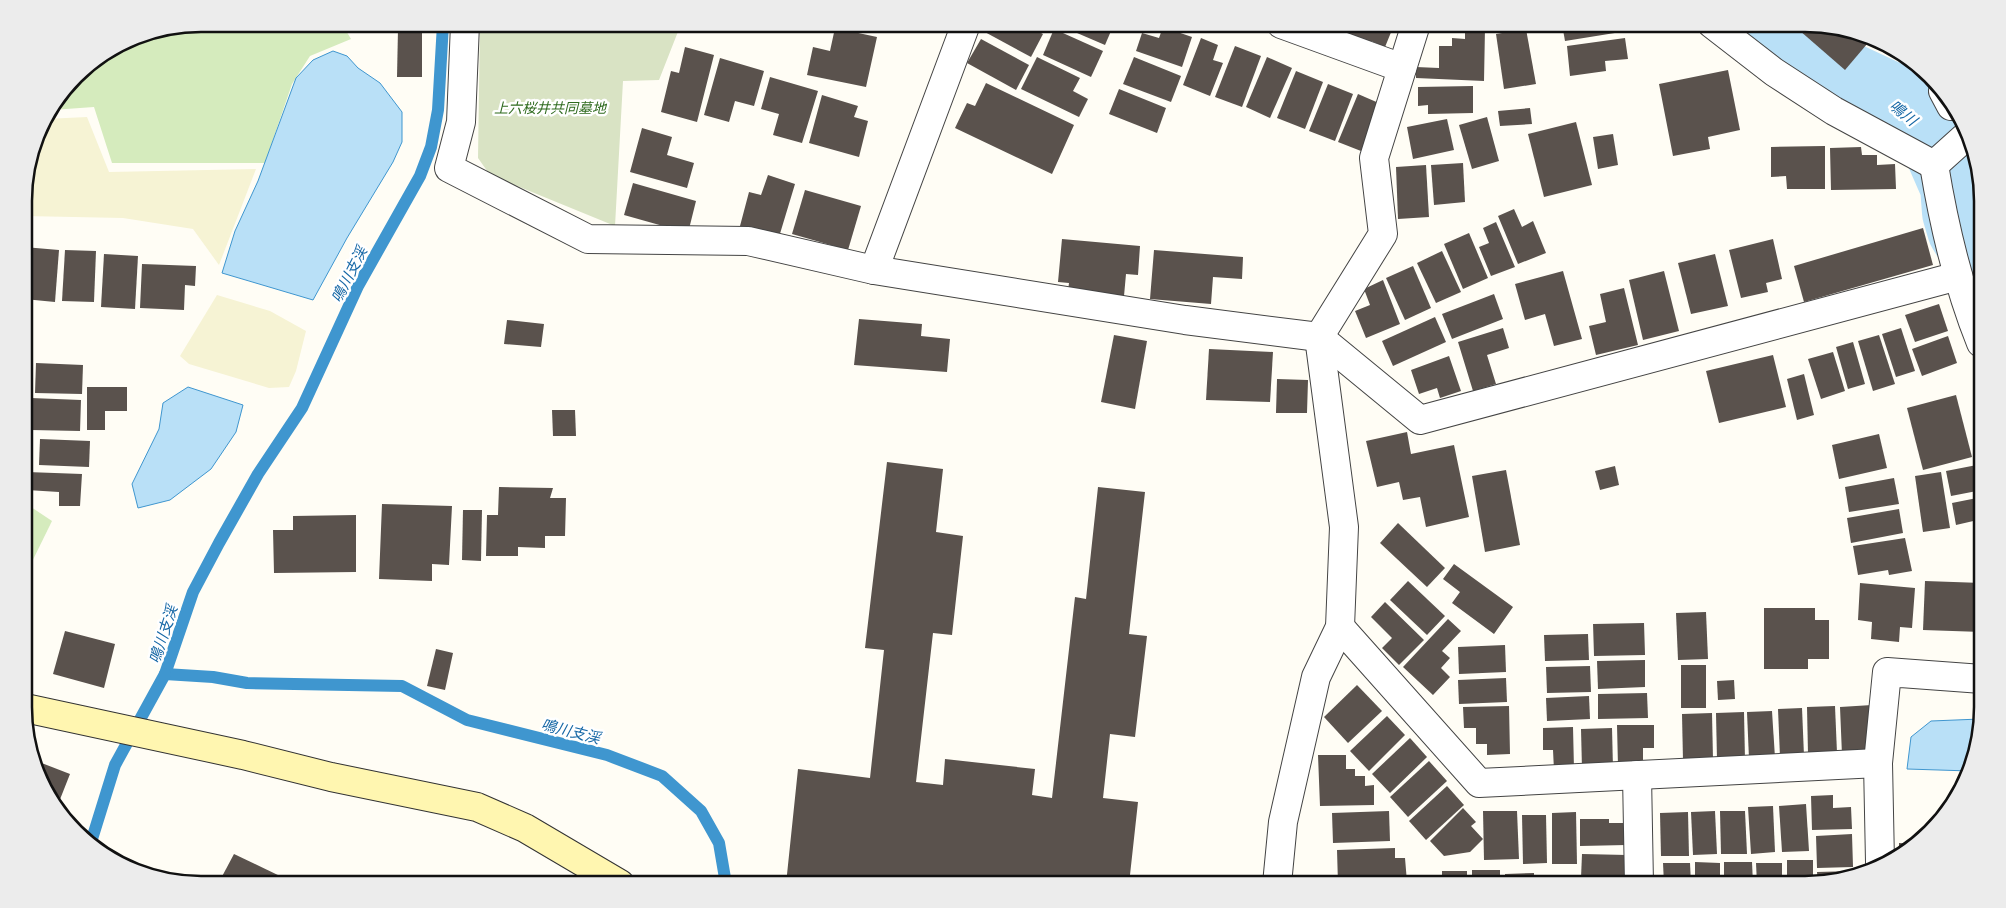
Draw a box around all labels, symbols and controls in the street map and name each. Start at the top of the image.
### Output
water label: 鳴川 [1886,94,1924,131]
park label: 上六桜井共同墓地 [494,97,608,117]
water label: 鳴川支渓 [325,241,372,306]
water label: 鳴川支渓 [143,600,182,666]
water label: 鳴川支渓 [539,713,605,748]

